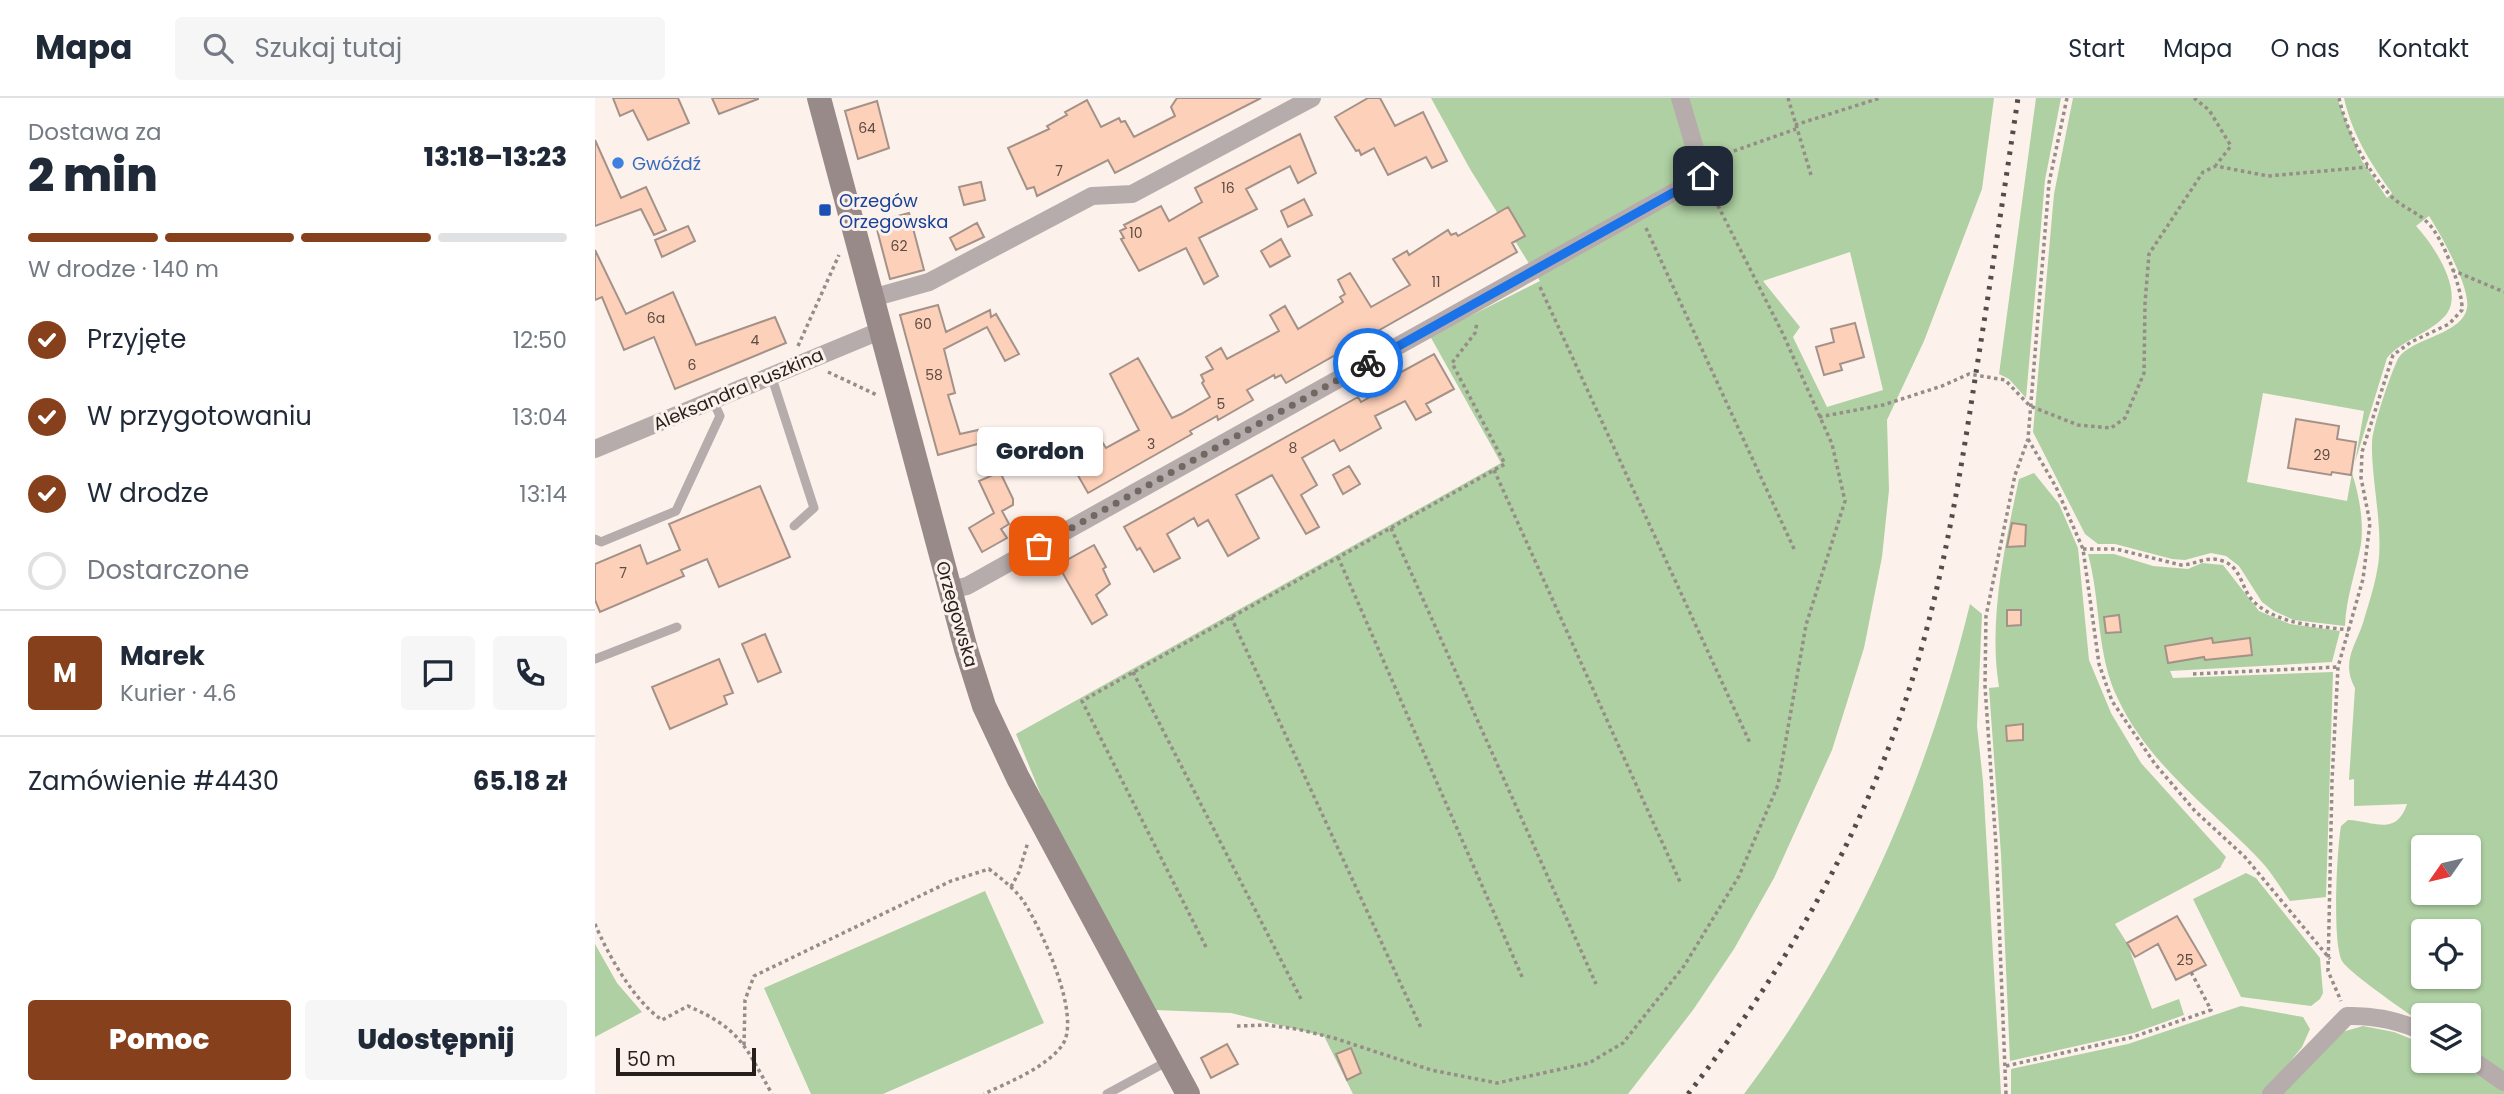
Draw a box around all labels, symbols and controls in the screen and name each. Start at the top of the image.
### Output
search box [175,17,665,80]
text: Mapa [35,24,133,71]
icon: search [199,29,237,67]
text: Szukaj tutaj [255,30,402,66]
text: Start [2068,32,2125,65]
text: Mapa [2163,32,2232,65]
text: O nas [2270,32,2340,65]
text: Kontakt [2378,32,2469,65]
text: Dostawa za [28,116,161,148]
house number: 64 [858,118,876,138]
text: 13:18–13:23 [424,139,567,175]
text: 2 min [28,143,158,207]
pin [1673,146,1733,206]
place label: Gwóźdź [632,151,701,176]
marker: Gwóźdź [610,155,626,171]
icon: home [1684,157,1722,195]
house number: 7 [1055,161,1063,181]
house number: 16 [1221,178,1235,198]
place label: Orzegów Orzegowska [839,188,949,234]
marker: Orzegów Orzegowska [817,202,833,218]
house number: 10 [1129,223,1143,243]
house number: 62 [891,236,907,256]
text: W drodze · 140 m [28,253,219,285]
house number: 11 [1432,272,1440,292]
house number: 6a [647,308,665,328]
house number: 60 [914,314,932,334]
icon: check [28,321,66,359]
text: Przyjęte [87,321,186,357]
text: 12:50 [513,324,567,356]
courier [1333,328,1403,398]
house number: 4 [751,330,760,350]
street label: Aleksandra Puszkina [649,342,827,436]
icon: bike [1349,344,1387,382]
house number: 6 [688,355,697,375]
house number: 58 [925,365,943,385]
house number: 5 [1217,394,1225,414]
icon: check [28,398,66,436]
text: W przygotowaniu [87,398,312,434]
text: 13:04 [512,401,567,433]
callout: Gordon [976,427,1102,476]
house number: 3 [1147,434,1155,454]
text: Gordon [996,435,1084,467]
house number: 8 [1289,438,1298,458]
house number: 29 [2314,445,2330,465]
icon: check [28,475,66,513]
text: W drodze [87,475,209,511]
text: 13:14 [519,478,567,510]
pin [1009,516,1069,576]
icon: bag [1020,527,1058,565]
text: Dostarczone [87,552,249,588]
street label: Orzegowska [930,558,984,670]
house number: 7 [619,563,627,583]
button: chat [401,636,475,710]
button: phone [493,636,567,710]
text: Marek [120,638,205,674]
text: M [53,655,77,691]
text: Kurier · 4.6 [120,677,237,709]
text: Zamówienie #4430 [28,763,279,799]
text: 65.18 zł [473,763,567,799]
north arrow [2411,835,2481,905]
map controls [2411,835,2481,1073]
button: locate [2411,919,2481,989]
house number: 25 [2177,950,2193,970]
button: Pomoc [28,1000,291,1080]
button: Udostępnij [305,1000,567,1080]
button: layers [2411,1003,2481,1073]
scale bar [616,1045,756,1077]
text: 50 m [627,1046,676,1073]

